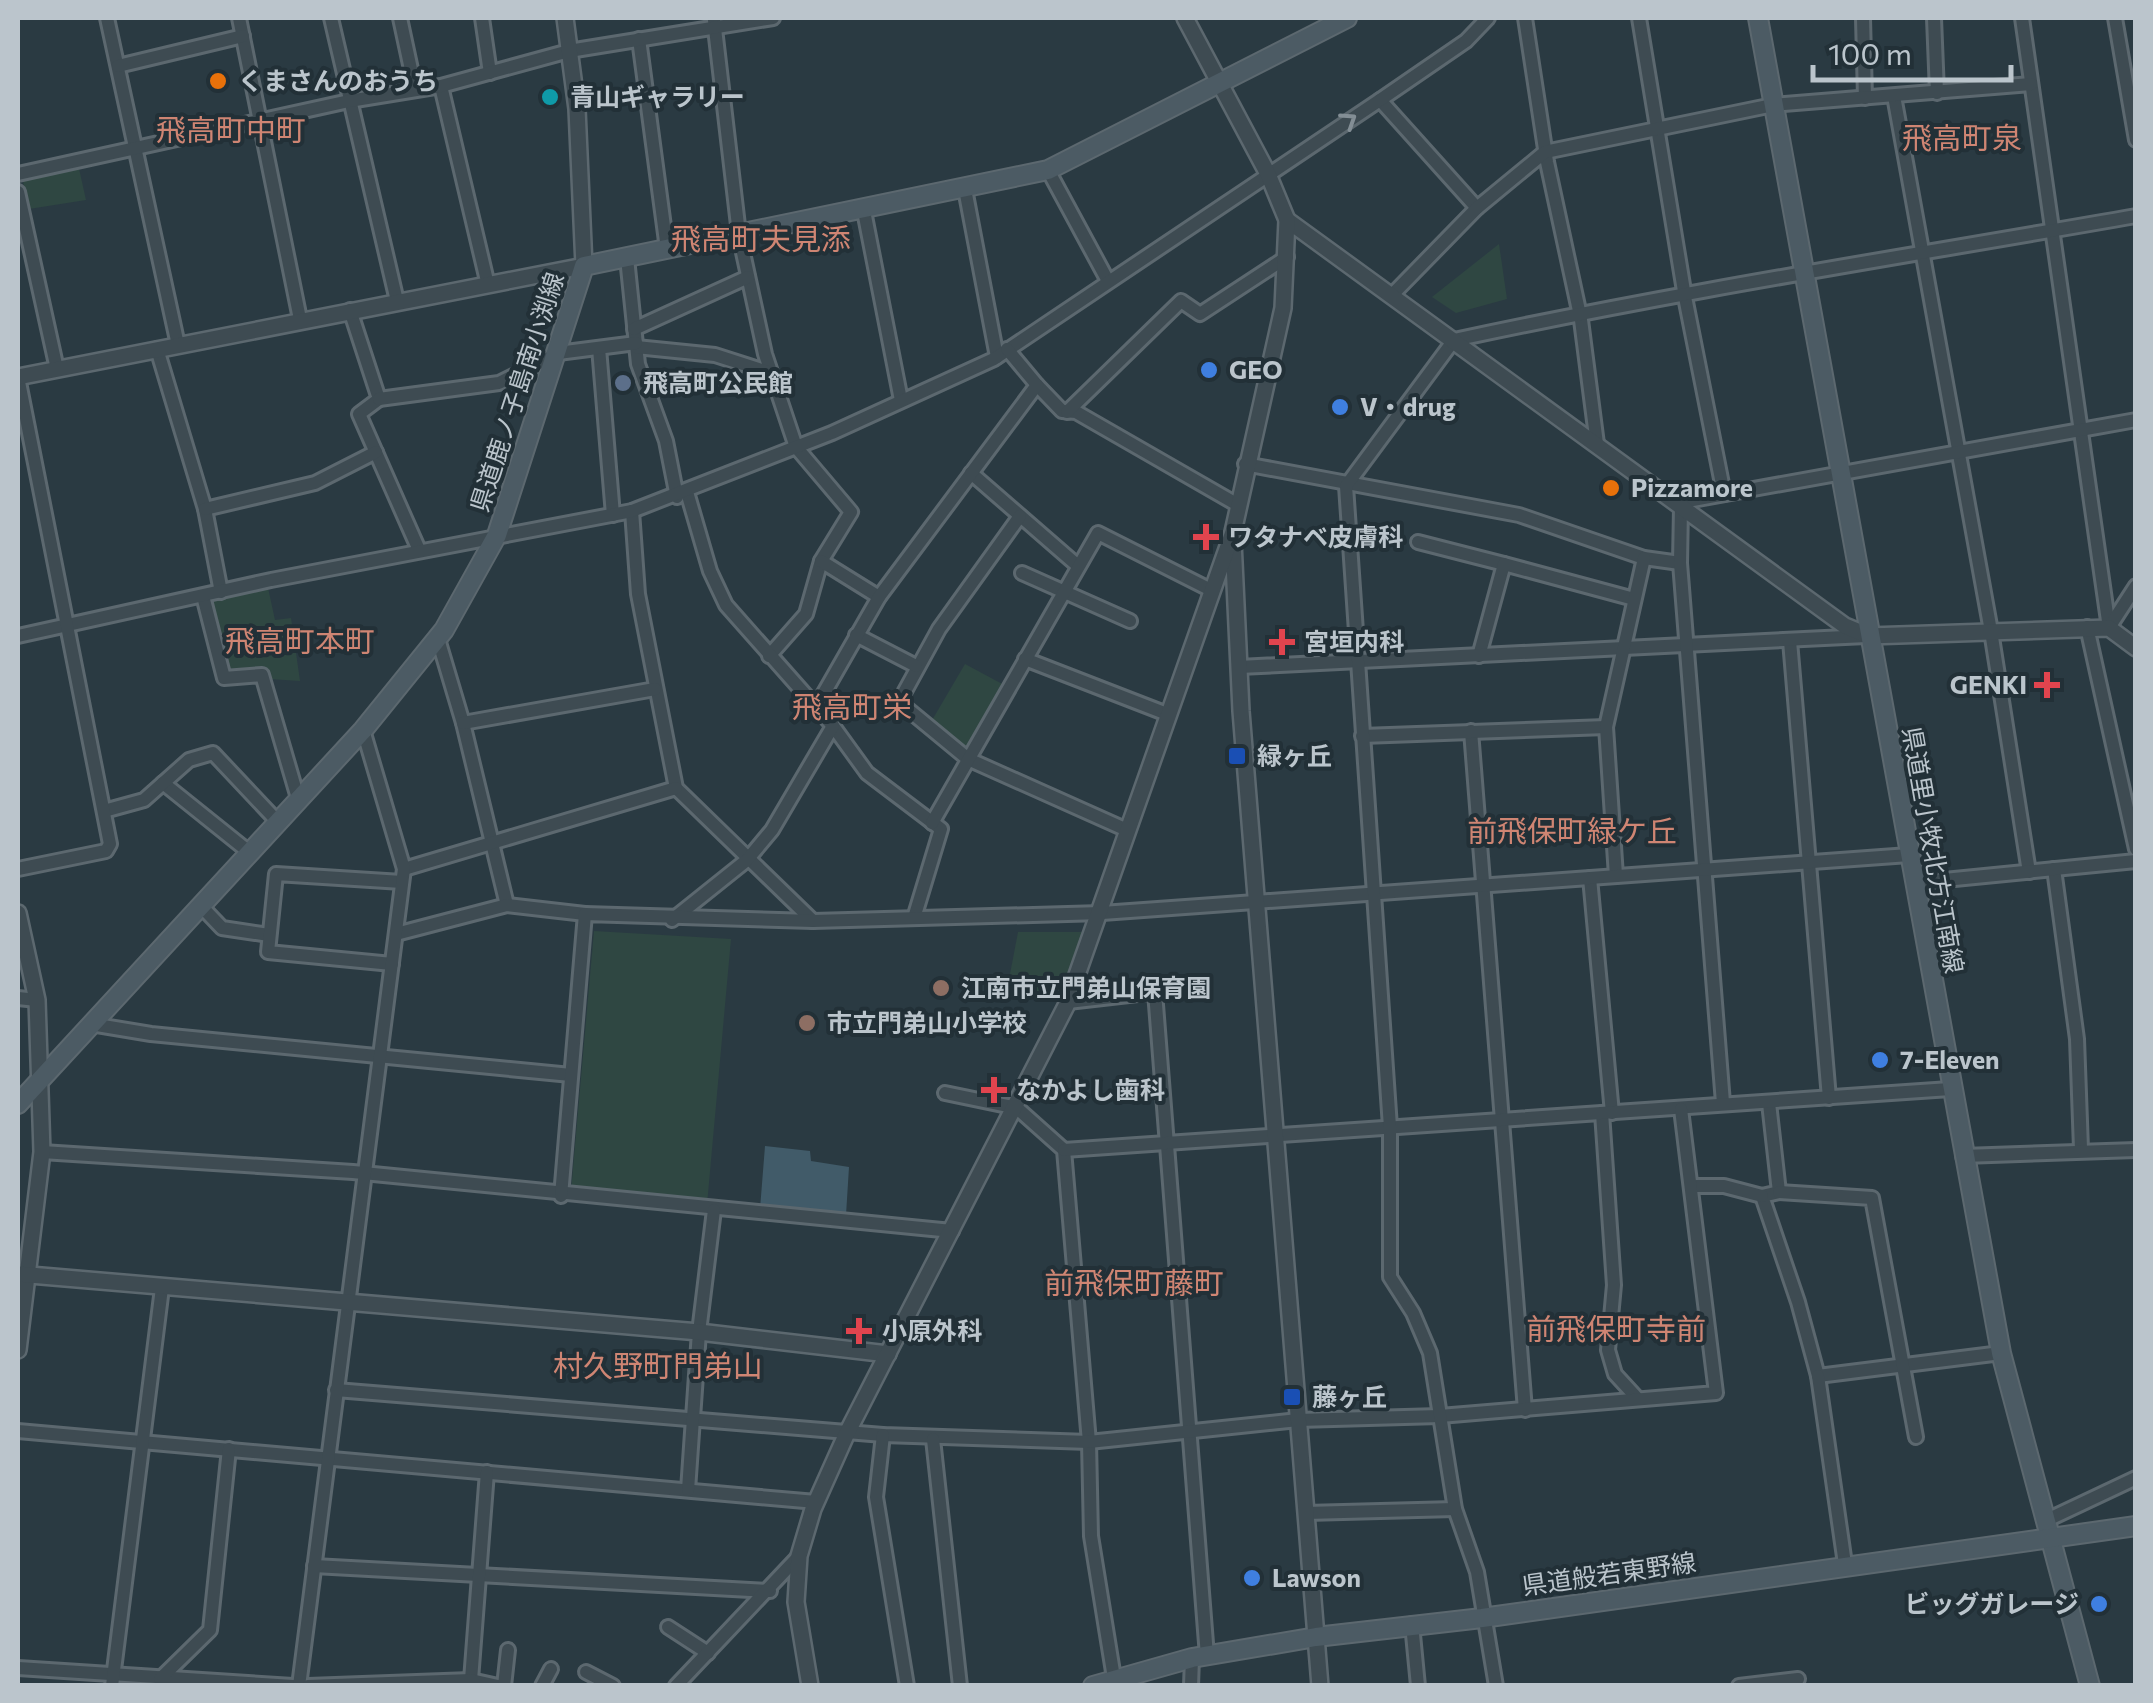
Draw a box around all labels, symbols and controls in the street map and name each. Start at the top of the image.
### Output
scale bar [1813,20,2010,82]
text: 100 m [1828,34,1912,71]
place label: くまさんのおうち [238,65,438,95]
marker: くまさんのおうち [207,70,229,92]
place label: 青山ギャラリー [570,81,745,111]
marker: 青山ギャラリー [539,86,561,108]
district label: 飛高町中町 [156,110,306,147]
one-way arrow [1339,114,1357,133]
district label: 飛高町泉 [1902,118,2022,155]
district label: 飛高町夫見添 [671,219,851,256]
street label: 県道鹿ノ子島南小渕線 [463,268,569,515]
place label: GEO [1229,354,1283,384]
marker: GEO [1198,359,1220,381]
place label: 飛高町公民館 [643,367,793,397]
marker: 飛高町公民館 [612,372,634,394]
place label: V・drug [1360,391,1456,421]
marker: V・drug [1329,396,1351,418]
place label: Pizzamore [1631,472,1753,502]
marker: Pizzamore [1600,477,1622,499]
place label: ワタナベ皮膚科 [1228,521,1403,551]
marker: ワタナベ皮膚科 [1193,524,1219,550]
district label: 飛高町本町 [225,621,375,658]
place label: 宮垣内科 [1304,626,1404,656]
marker: 宮垣内科 [1269,629,1295,655]
place label: GENKI [1950,669,2027,699]
marker: GENKI [2036,674,2058,696]
district label: 飛高町栄 [792,687,912,724]
street label: 県道里小牧北方江南線 [1898,724,1970,976]
place label: 緑ヶ丘 [1257,740,1332,770]
marker: 緑ヶ丘 [1226,745,1248,767]
district label: 前飛保町緑ケ丘 [1467,811,1677,848]
place label: 江南市立門弟山保育園 [961,972,1211,1002]
marker: 江南市立門弟山保育園 [930,977,952,999]
place label: 市立門弟山小学校 [827,1007,1027,1037]
marker: 市立門弟山小学校 [796,1012,818,1034]
place label: 7-Eleven [1900,1044,2000,1074]
marker: 7-Eleven [1869,1049,1891,1071]
place label: なかよし歯科 [1016,1074,1165,1104]
marker: なかよし歯科 [981,1077,1007,1103]
district label: 前飛保町藤町 [1044,1263,1224,1300]
district label: 前飛保町寺前 [1526,1309,1706,1346]
place label: 小原外科 [882,1315,982,1345]
marker: 小原外科 [846,1318,872,1344]
district label: 村久野町門弟山 [553,1346,763,1383]
place label: 藤ヶ丘 [1312,1381,1387,1411]
marker: 藤ヶ丘 [1281,1386,1303,1408]
street label: 県道般若東野線 [1520,1546,1698,1600]
place label: Lawson [1272,1562,1361,1592]
marker: Lawson [1241,1567,1263,1589]
place label: ビッグガレージ [1904,1588,2079,1618]
marker: ビッグガレージ [2088,1593,2110,1615]

